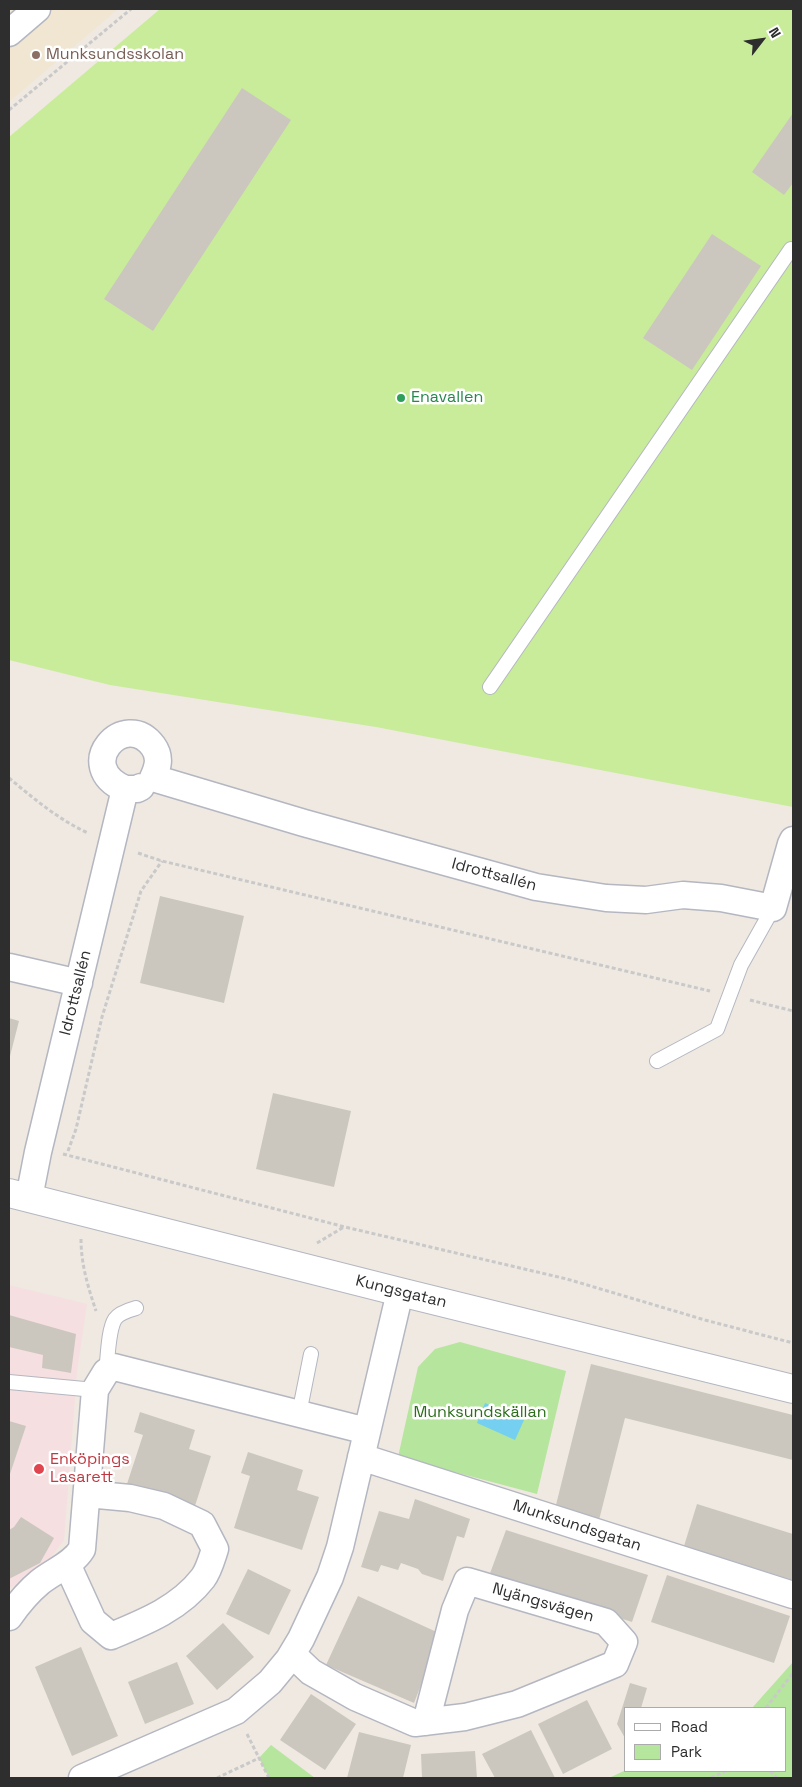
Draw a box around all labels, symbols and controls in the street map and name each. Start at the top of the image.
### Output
north arrow [737,15,787,65]
text: N [765,24,785,41]
place label: Munksundsskolan [46,45,184,65]
marker: Munksundsskolan [30,49,42,61]
place label: Enavallen [411,388,483,408]
marker: Enavallen [395,392,407,404]
street label: Idrottsallén [449,854,539,896]
street label: Idrottsallén [56,948,96,1038]
street label: Kungsgatan [353,1271,449,1313]
park label: Munksundskällan [413,1403,547,1423]
place label: Enköpings Lasarett [50,1450,130,1488]
marker: Enköpings Lasarett [32,1462,46,1476]
street label: Munksundsgatan [510,1496,644,1556]
street label: Nyängsvägen [490,1579,596,1627]
legend [624,1707,787,1772]
text: Road [671,1717,708,1736]
text: Park [671,1742,702,1761]

